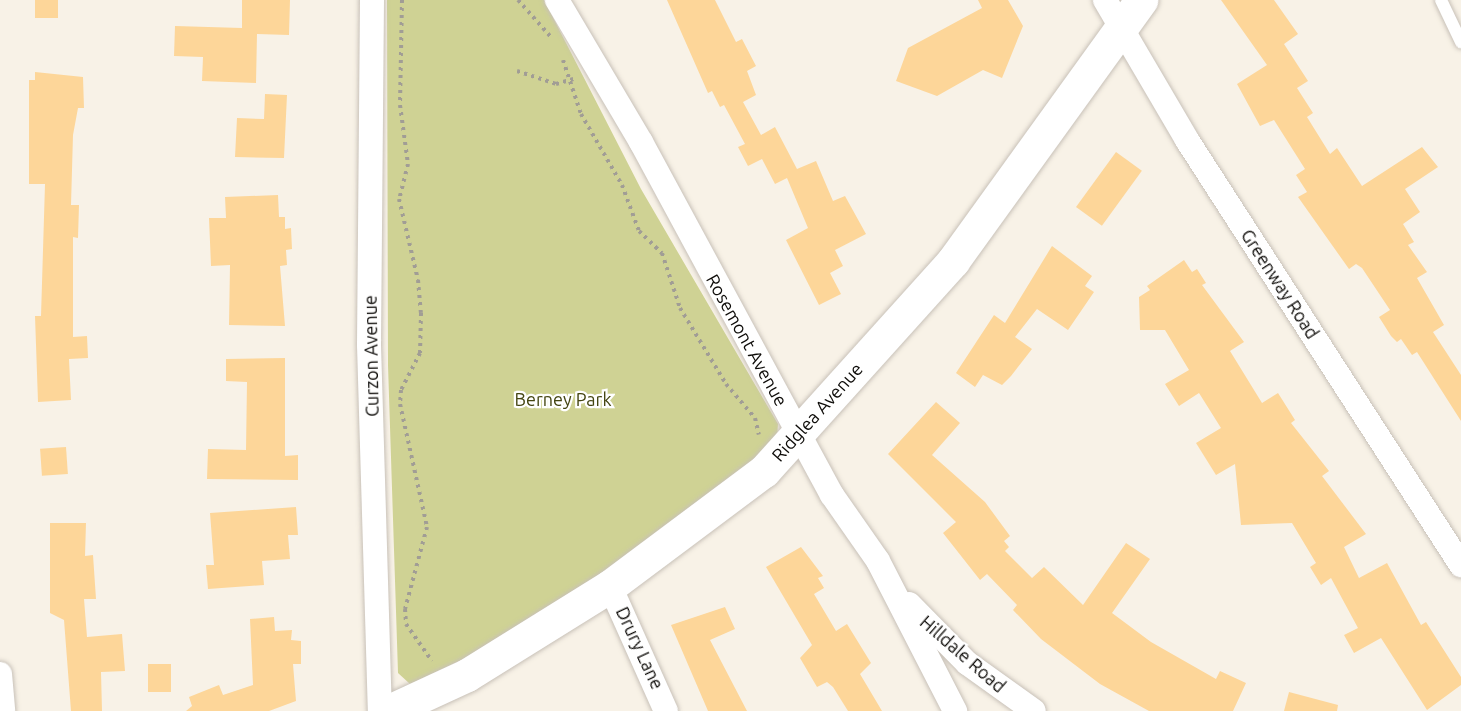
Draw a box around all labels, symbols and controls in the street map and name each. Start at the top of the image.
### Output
street label: Greenway Road [1237,225,1323,343]
street label: Rosemont Avenue [702,270,792,410]
street label: Curzon Avenue [359,295,383,417]
street label: Ridglea Avenue [767,358,867,466]
park label: Berney Park [515,388,611,410]
street label: Drury Lane [612,603,668,693]
street label: Hilldale Road [916,611,1010,697]

